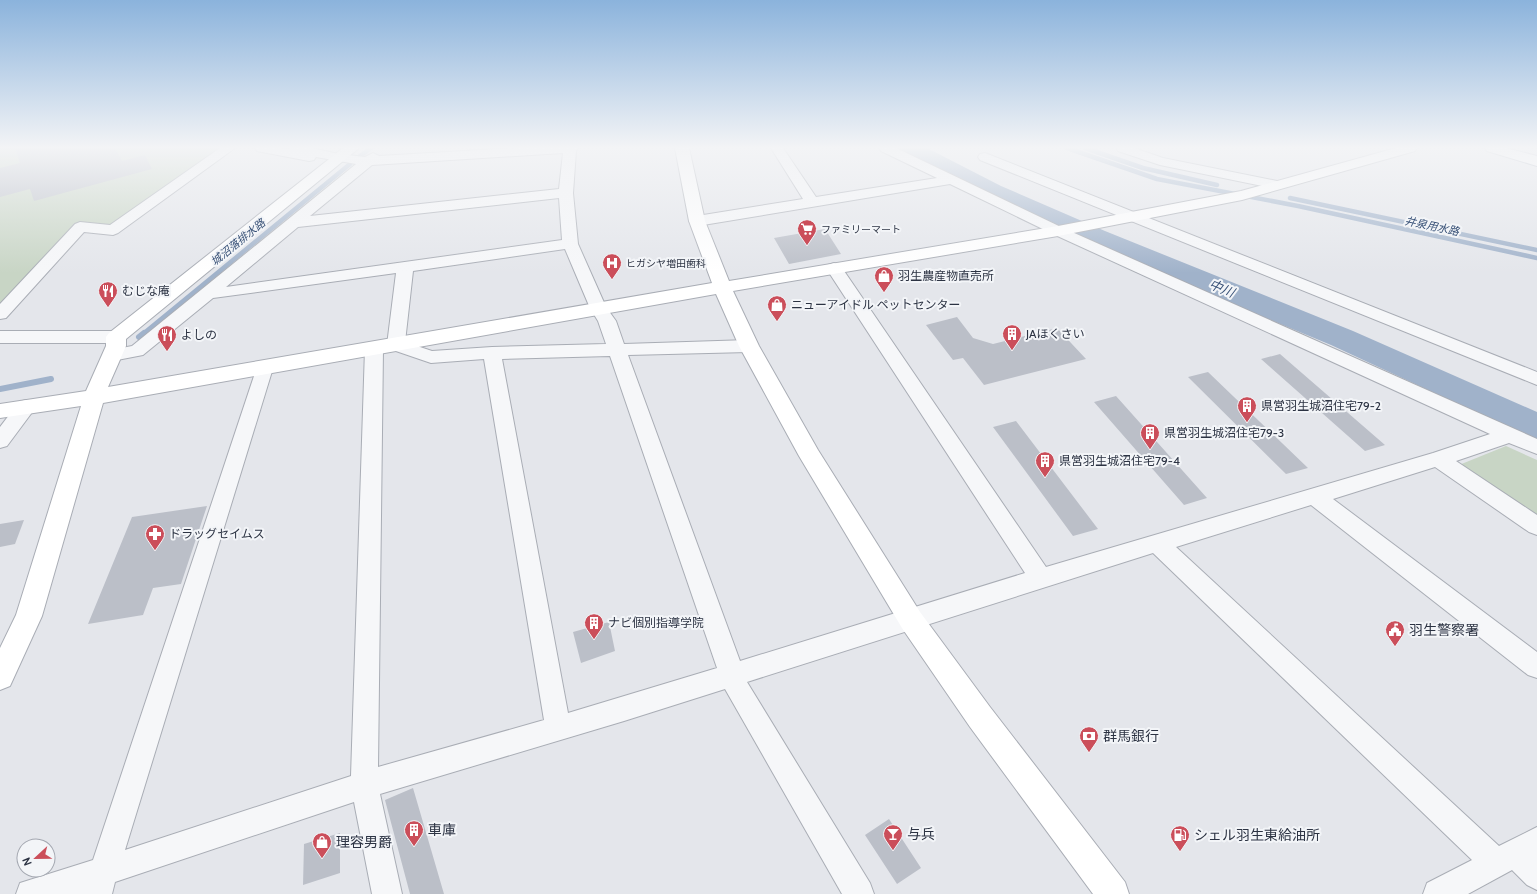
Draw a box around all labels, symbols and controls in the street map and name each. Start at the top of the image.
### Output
water label: 井泉用水路 [1404,213,1461,239]
water label: 城沼落排水路 [208,215,269,268]
supermarket icon: ファミリーマート [796,218,818,246]
place label: ファミリーマート [821,223,901,236]
hospital icon: ヒガシヤ増田歯科 [601,252,623,280]
place label: ヒガシヤ増田歯科 [626,257,706,270]
shop icon: 羽生農産物直売所 [873,265,895,293]
place label: 羽生農産物直売所 [898,268,994,283]
water label: 中川 [1207,276,1239,301]
restaurant icon: むじな庵 [97,280,119,308]
place label: むじな庵 [122,283,170,298]
shop icon: ニューアイドル ペットセンター [766,294,788,322]
place label: ニューアイドル ペットセンター [791,297,961,312]
building icon: JAほくさい [1001,323,1023,351]
restaurant icon: よしの [156,324,178,352]
place label: JAほくさい [1025,326,1084,341]
place label: よしの [181,327,217,342]
building icon: 県営羽生城沼住宅79-2 [1236,395,1258,423]
place label: 県営羽生城沼住宅79-2 [1261,398,1381,413]
building icon: 県営羽生城沼住宅79-3 [1139,422,1161,450]
place label: 県営羽生城沼住宅79-3 [1164,425,1284,440]
building icon: 県営羽生城沼住宅79-4 [1034,450,1056,478]
place label: 県営羽生城沼住宅79-4 [1059,453,1180,468]
pharmacy icon: ドラッグセイムス [144,523,166,551]
place label: ドラッグセイムス [169,526,265,541]
building icon: ナビ個別指導学院 [583,612,605,640]
place label: ナビ個別指導学院 [608,615,704,630]
public building icon: 羽生警察署 [1384,619,1406,647]
place label: 羽生警察署 [1409,621,1479,639]
bank icon: 群馬銀行 [1078,725,1100,753]
place label: 群馬銀行 [1103,727,1159,745]
building icon: 車庫 [403,819,425,847]
place label: 車庫 [428,821,456,839]
bar icon: 与兵 [882,823,904,851]
fuel station icon: シェル羽生東給油所 [1169,824,1191,852]
place label: 与兵 [907,825,935,843]
place label: シェル羽生東給油所 [1194,826,1320,844]
shop icon: 理容男爵 [311,831,333,859]
place label: 理容男爵 [336,833,392,851]
north arrow [16,838,56,878]
text: N [19,856,35,868]

